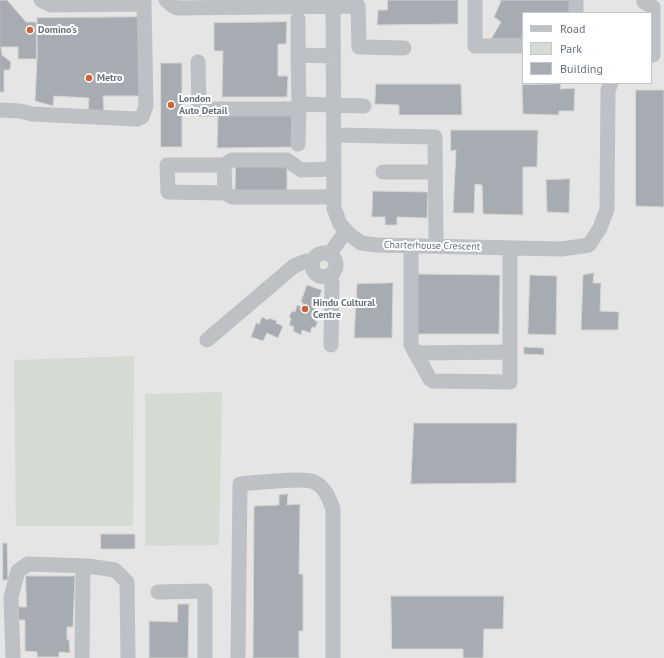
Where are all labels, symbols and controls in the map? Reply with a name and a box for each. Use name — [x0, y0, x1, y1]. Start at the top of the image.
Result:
legend — [522, 12, 652, 84]
text: Road — [560, 21, 585, 36]
place label: Domino's — [38, 24, 77, 36]
marker: Domino's — [25, 25, 35, 35]
text: Park — [560, 41, 582, 56]
text: Building — [560, 61, 603, 76]
place label: Metro — [97, 72, 122, 84]
marker: Metro — [84, 73, 94, 83]
place label: London Auto Detail — [179, 93, 227, 116]
marker: London Auto Detail — [166, 100, 176, 110]
street label: Charterhouse Crescent — [384, 239, 480, 253]
place label: Hindu Cultural Centre — [313, 297, 375, 320]
marker: Hindu Cultural Centre — [300, 304, 310, 314]

